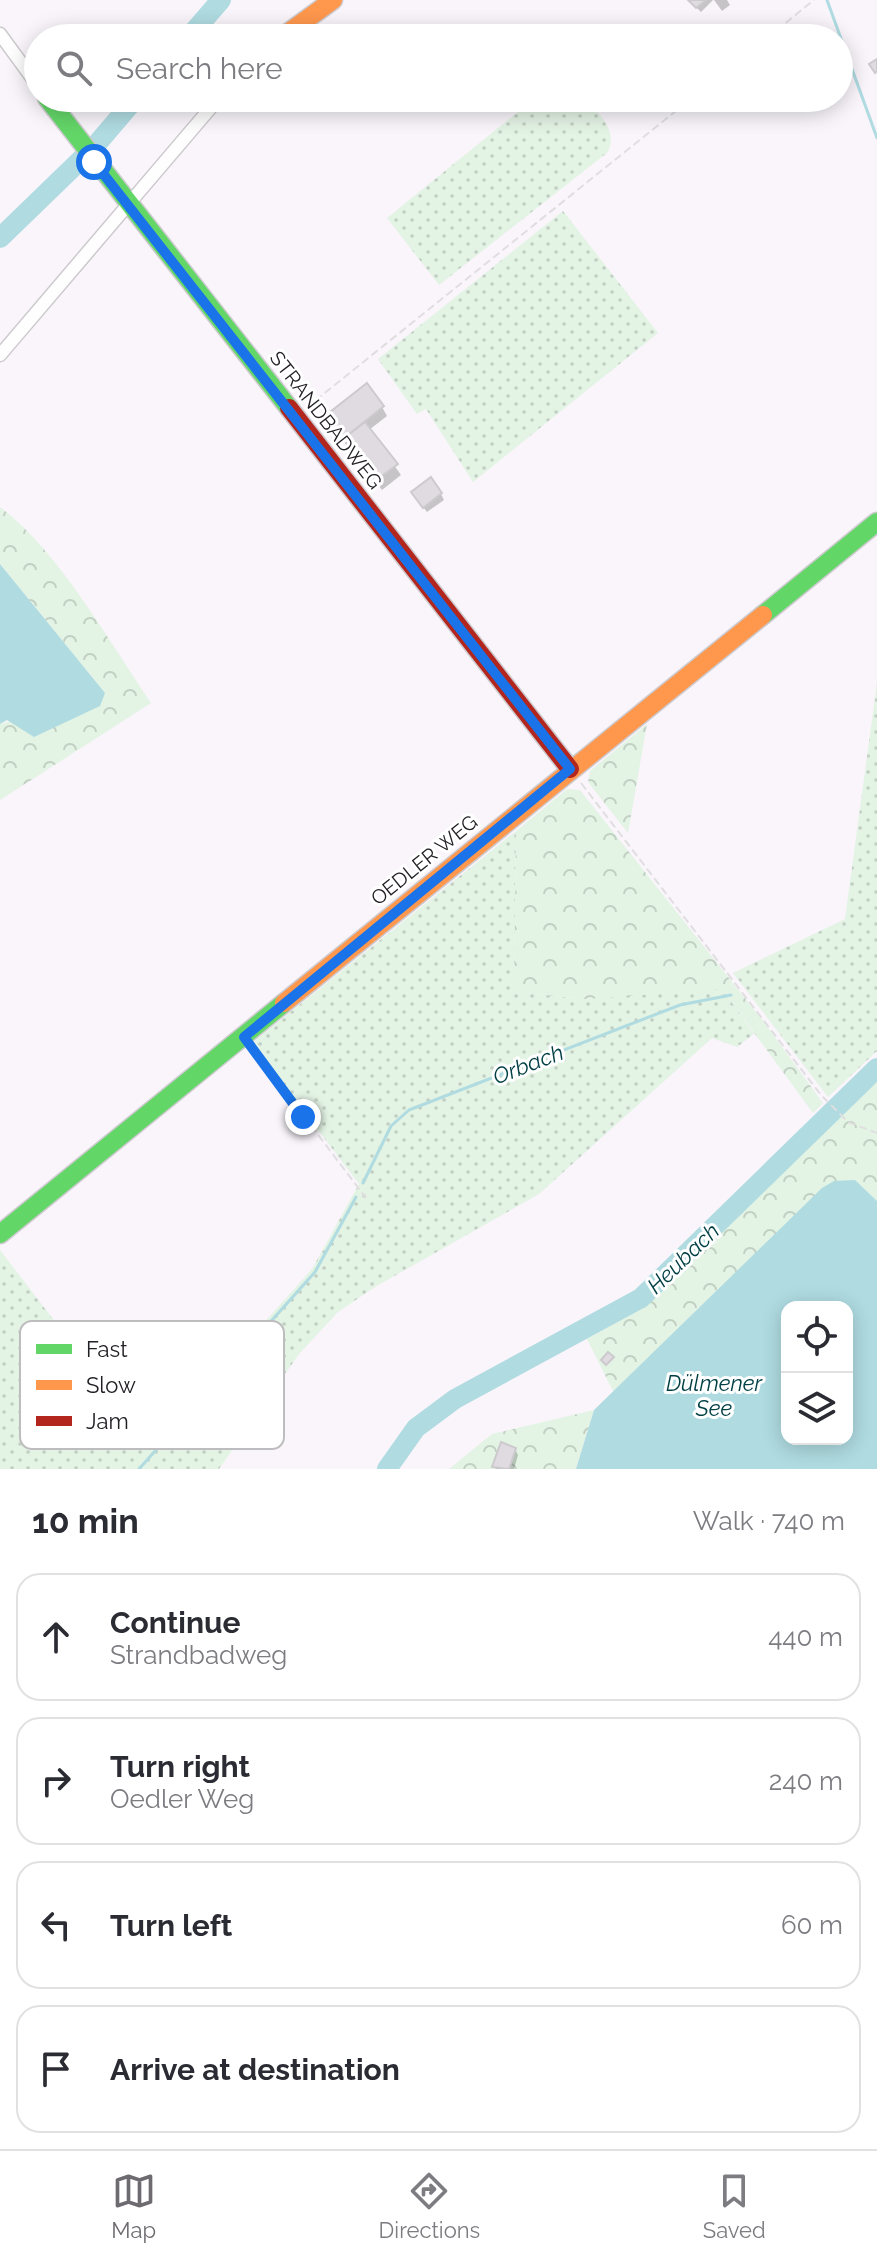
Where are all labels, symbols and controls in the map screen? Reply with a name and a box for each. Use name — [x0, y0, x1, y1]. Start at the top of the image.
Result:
search box — [24, 24, 853, 112]
icon: search — [52, 46, 96, 90]
text: Search here — [116, 51, 283, 86]
route start — [76, 144, 112, 180]
street label: STRANDBADWEG — [265, 346, 387, 494]
street label: OEDLER WEG — [366, 810, 482, 910]
water label: Orbach — [489, 1039, 567, 1089]
route end — [285, 1099, 321, 1135]
water label: Heubach — [642, 1217, 724, 1299]
map controls — [781, 1301, 853, 1445]
button: locate — [781, 1301, 853, 1373]
legend — [20, 1321, 284, 1449]
text: Fast — [86, 1336, 128, 1362]
water label: Dülmener See — [666, 1370, 764, 1421]
text: Slow — [86, 1372, 136, 1398]
button: layers — [781, 1373, 853, 1445]
text: Jam — [86, 1408, 129, 1434]
text: 10 min — [32, 1501, 139, 1541]
text: Walk · 740 m — [693, 1506, 845, 1536]
text: Continue — [110, 1605, 241, 1640]
icon: ahead — [34, 1615, 78, 1659]
text: 440 m — [768, 1622, 843, 1652]
text: Strandbadweg — [110, 1640, 287, 1670]
text: Turn right — [110, 1749, 250, 1784]
icon: right — [34, 1759, 78, 1803]
text: 240 m — [769, 1766, 843, 1796]
text: Oedler Weg — [110, 1784, 254, 1814]
icon: left — [34, 1903, 78, 1947]
text: Turn left — [110, 1908, 232, 1943]
text: 60 m — [781, 1910, 843, 1940]
icon: arrive — [34, 2047, 78, 2091]
text: Arrive at destination — [110, 2052, 400, 2087]
tab: Map — [111, 2169, 156, 2243]
tab: Directions — [379, 2169, 480, 2243]
tab: Saved — [703, 2169, 766, 2243]

